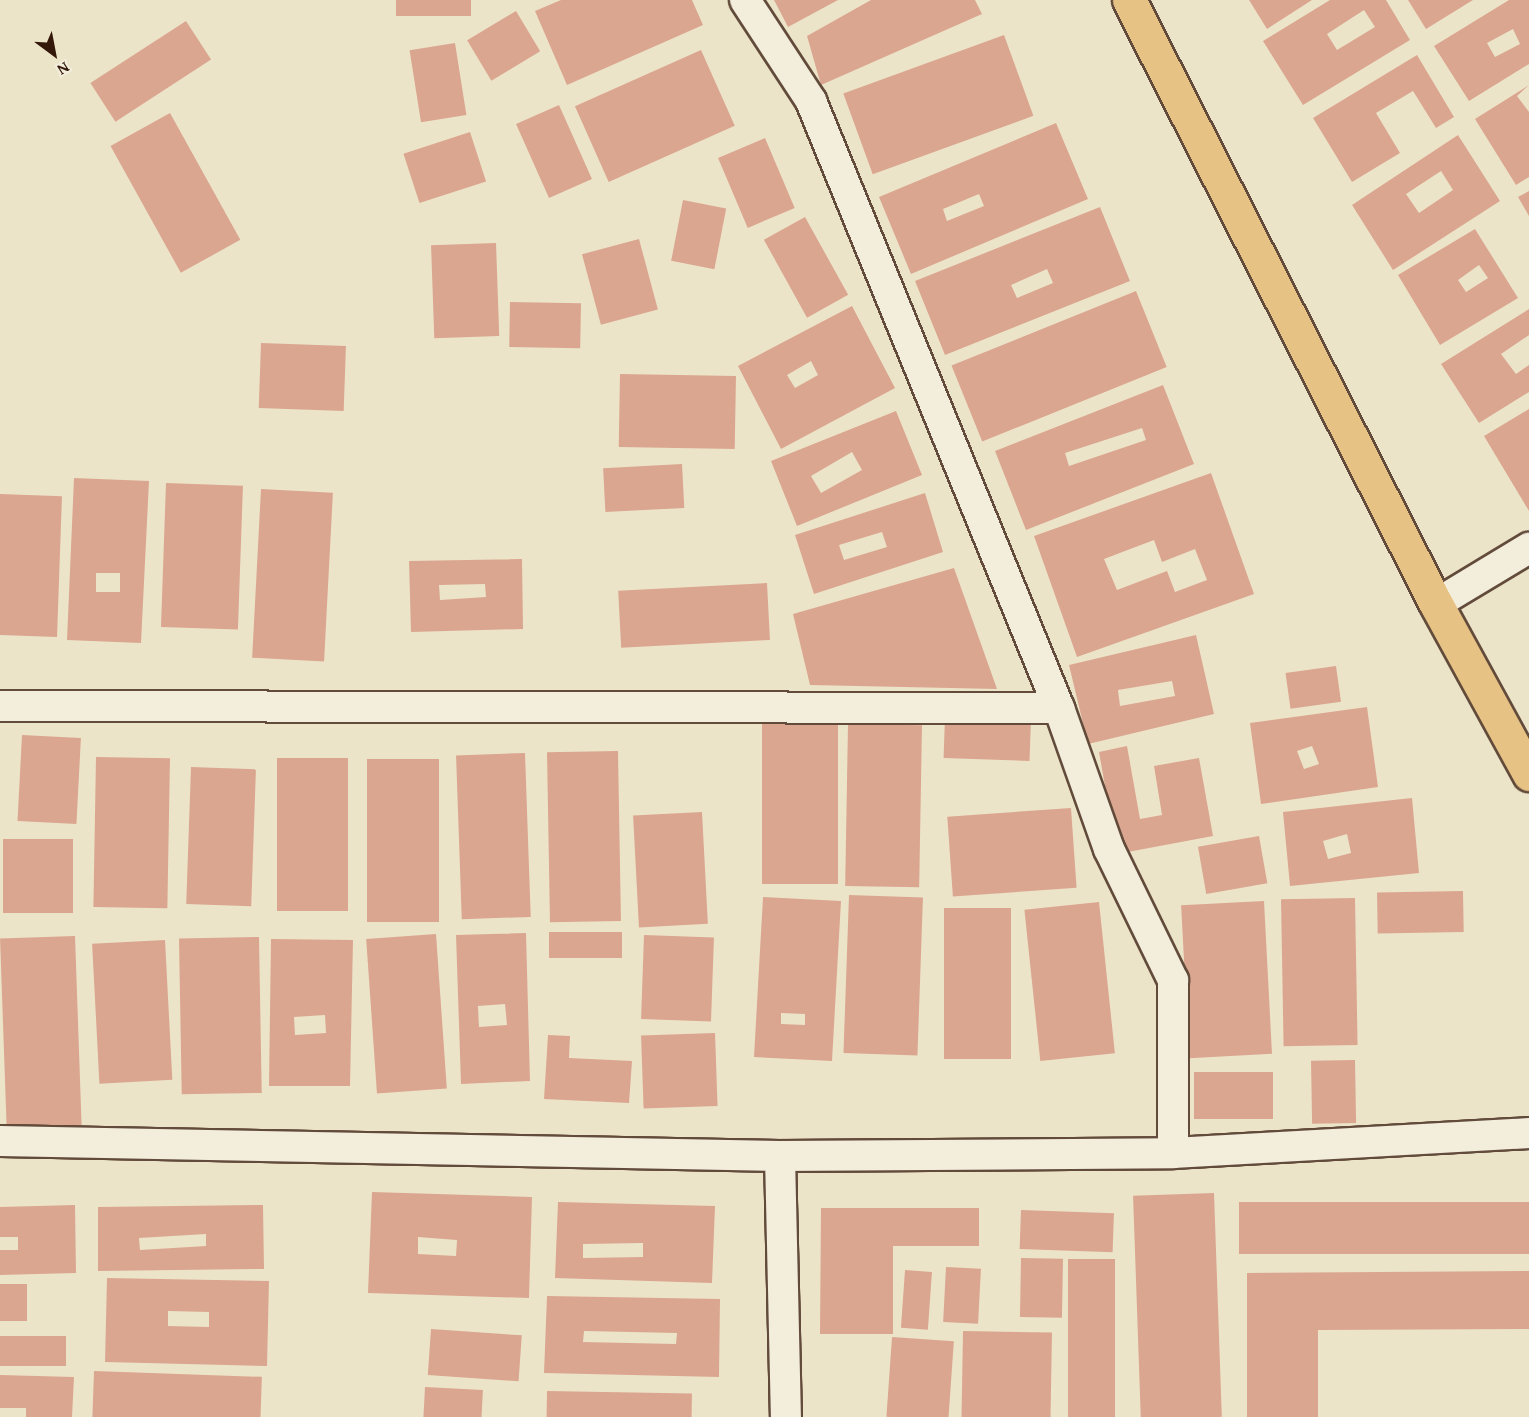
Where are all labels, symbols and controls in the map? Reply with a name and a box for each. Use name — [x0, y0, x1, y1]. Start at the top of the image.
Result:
north arrow — [24, 24, 84, 84]
text: N — [53, 56, 74, 82]

